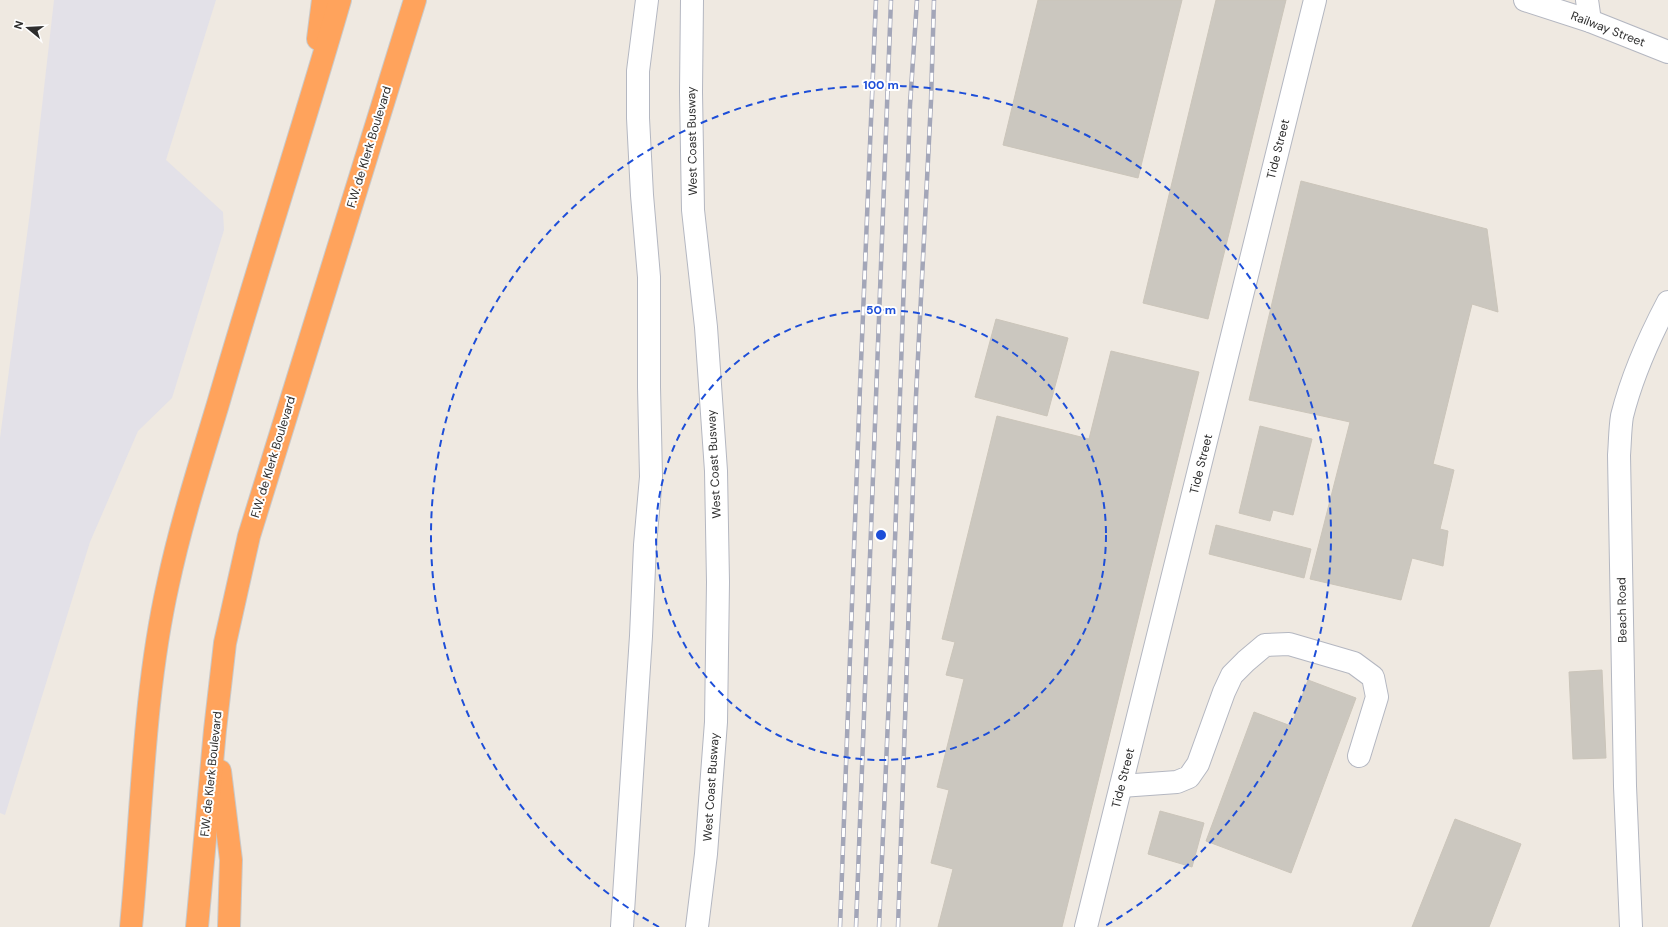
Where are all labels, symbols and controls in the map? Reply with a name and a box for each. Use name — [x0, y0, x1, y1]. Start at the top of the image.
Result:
north arrow — [8, 8, 48, 48]
street label: Railway Street — [1569, 8, 1648, 51]
text: N — [11, 19, 26, 31]
text: 100 m — [863, 77, 899, 93]
street label: F.W. de Klerk Boulevard — [343, 84, 395, 210]
street label: West Coast Busway — [683, 86, 701, 196]
street label: Tide Street — [1263, 117, 1293, 181]
text: 50 m — [866, 302, 896, 318]
street label: F.W. de Klerk Boulevard — [247, 394, 299, 520]
street label: West Coast Busway — [703, 409, 725, 519]
street label: Tide Street — [1186, 432, 1216, 496]
centre of rings — [874, 528, 888, 542]
street label: Beach Road — [1613, 577, 1631, 643]
street label: F.W. de Klerk Boulevard — [196, 710, 226, 838]
street label: West Coast Busway — [699, 732, 723, 842]
street label: Tide Street — [1108, 746, 1138, 810]

